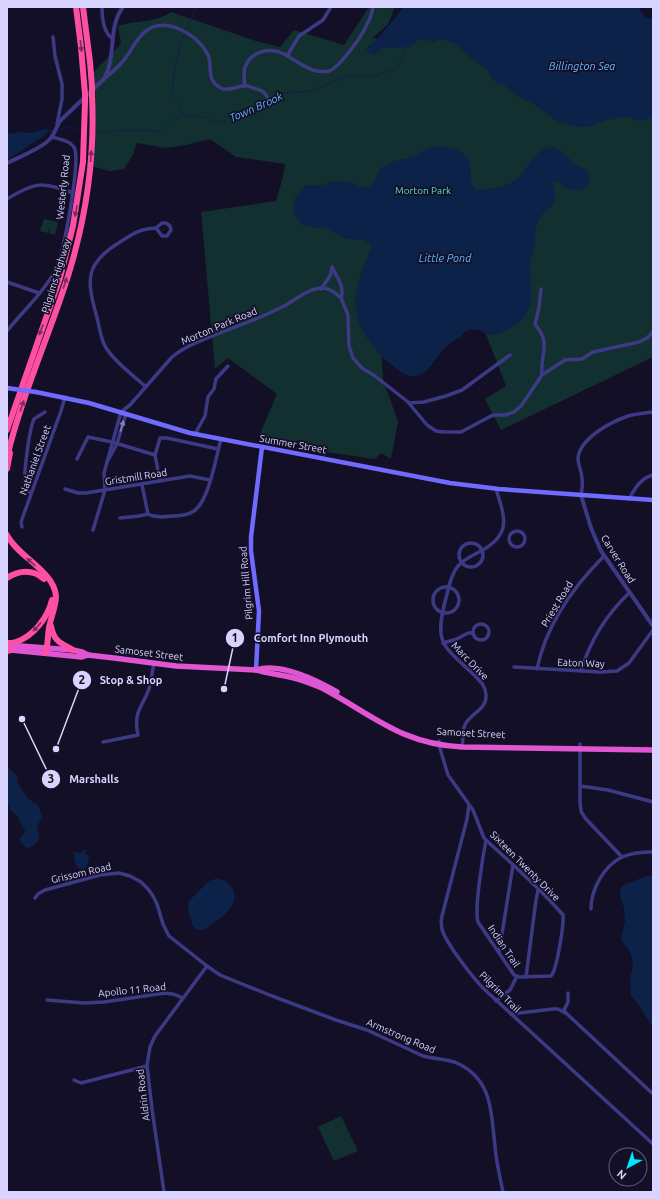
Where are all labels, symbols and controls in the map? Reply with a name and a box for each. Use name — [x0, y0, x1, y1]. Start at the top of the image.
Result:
one-way arrow — [78, 40, 84, 52]
water label: Billington Sea — [549, 60, 615, 72]
water label: Town Brook — [228, 90, 285, 124]
one-way arrow — [87, 150, 94, 162]
street label: Westerly Road — [54, 154, 72, 220]
park label: Morton Park — [395, 185, 451, 196]
one-way arrow — [73, 205, 79, 217]
street label: Pilgrims Highway — [40, 237, 73, 314]
water label: Little Pond — [419, 252, 472, 264]
one-way arrow — [63, 277, 69, 289]
street label: Morton Park Road — [179, 305, 259, 347]
one-way arrow — [38, 324, 44, 336]
one-way arrow — [19, 400, 25, 412]
one-way arrow — [119, 419, 125, 431]
street label: Nathaniel Street — [17, 424, 53, 496]
street label: Summer Street — [259, 433, 327, 455]
street label: Gristmill Road — [104, 467, 168, 487]
street label: Carver Road — [599, 533, 637, 585]
street label: Pilgrim Hill Road — [237, 546, 255, 620]
one-way arrow — [26, 558, 36, 567]
street label: Priest Road — [539, 579, 575, 629]
one-way arrow — [32, 622, 42, 632]
callout: Comfort Inn Plymouth — [225, 627, 376, 650]
text: 1 — [232, 631, 238, 644]
text: Comfort Inn Plymouth — [254, 632, 368, 644]
street label: Marc Drive — [449, 640, 491, 682]
street label: Samoset Street — [114, 643, 184, 663]
street label: Eaton Way — [557, 657, 605, 669]
callout: Stop & Shop — [72, 669, 171, 692]
text: 2 — [79, 673, 86, 686]
text: Stop & Shop — [100, 674, 163, 686]
street label: Samoset Street — [436, 726, 506, 740]
callout: Marshalls — [41, 768, 126, 791]
text: 3 — [48, 772, 54, 785]
text: Marshalls — [69, 773, 119, 785]
street label: Sixteen Twenty Drive — [488, 829, 562, 903]
street label: Grissom Road — [50, 861, 112, 885]
street label: Indian Trail — [486, 923, 522, 970]
street label: Pilgrim Trail — [477, 969, 523, 1015]
street label: Apollo 11 Road — [98, 981, 167, 999]
street label: Armstrong Road — [365, 1017, 437, 1056]
street label: Aldrin Road — [134, 1068, 152, 1122]
north arrow — [608, 1147, 648, 1187]
text: N — [615, 1167, 629, 1182]

